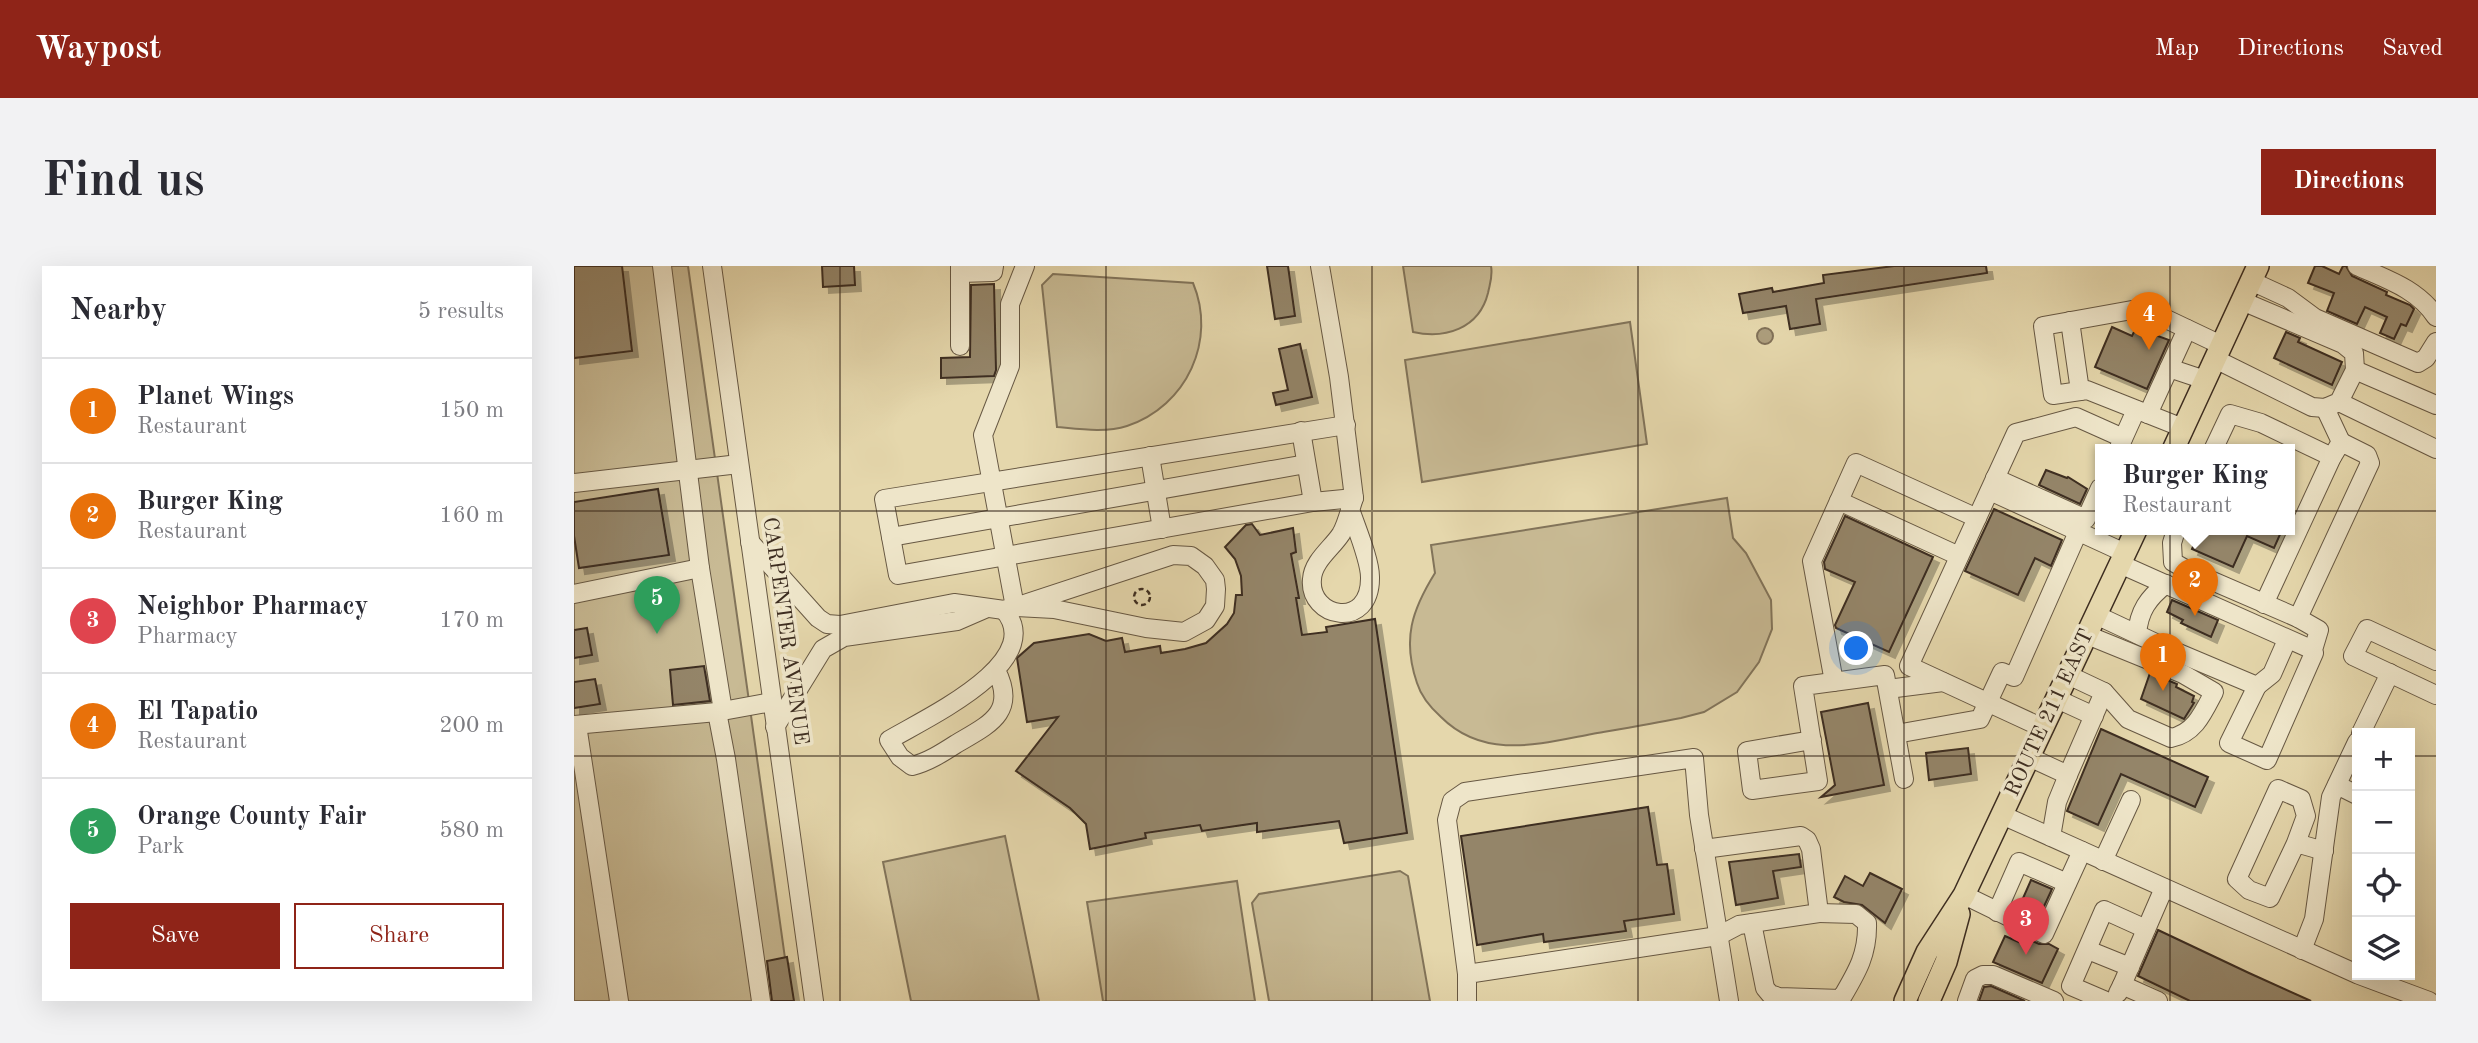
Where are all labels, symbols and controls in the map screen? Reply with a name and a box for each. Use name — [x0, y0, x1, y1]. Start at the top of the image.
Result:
text: Waypost — [35, 33, 161, 66]
text: Map — [2155, 37, 2199, 61]
text: Directions — [2237, 37, 2344, 61]
text: Saved — [2382, 37, 2443, 61]
button: Directions — [2261, 149, 2436, 215]
text: Find us — [42, 158, 205, 207]
pin: 4 — [2126, 292, 2172, 350]
text: Nearby — [70, 296, 167, 326]
text: 5 results — [418, 300, 504, 323]
text: Planet Wings — [137, 384, 294, 410]
text: 1 — [86, 399, 100, 422]
text: 150 m — [439, 399, 504, 422]
text: Restaurant — [137, 415, 247, 438]
popup — [2095, 444, 2295, 535]
text: Burger King — [2122, 463, 2268, 489]
text: Burger King — [137, 489, 283, 515]
text: Restaurant — [2122, 494, 2232, 517]
text: 2 — [86, 504, 100, 527]
text: 160 m — [439, 504, 504, 527]
street label: CARPENTER AVENUE — [759, 516, 811, 746]
text: Restaurant — [137, 520, 247, 543]
pin: 2 — [2172, 558, 2218, 616]
pin: 5 — [634, 576, 680, 634]
text: Neighbor Pharmacy — [137, 594, 368, 620]
text: 3 — [86, 609, 100, 632]
text: 170 m — [439, 609, 504, 632]
text: Pharmacy — [137, 625, 238, 648]
street label: ROUTE 211 EAST — [2002, 626, 2098, 800]
your location — [1839, 631, 1873, 665]
pin: 1 — [2140, 633, 2186, 691]
text: El Tapatio — [137, 699, 258, 725]
text: 4 — [86, 714, 100, 737]
text: 200 m — [439, 714, 504, 737]
map controls — [2352, 728, 2415, 980]
button: + — [2352, 728, 2415, 791]
text: Restaurant — [137, 730, 247, 753]
button: − — [2352, 791, 2415, 854]
text: Orange County Fair — [137, 804, 367, 830]
text: 5 — [86, 819, 100, 842]
text: 580 m — [439, 819, 504, 842]
text: Park — [137, 835, 184, 858]
button: locate — [2352, 854, 2415, 917]
pin: 3 — [2003, 897, 2049, 955]
button: Save — [70, 903, 280, 969]
button: Share — [294, 903, 504, 969]
button: layers — [2352, 917, 2415, 980]

